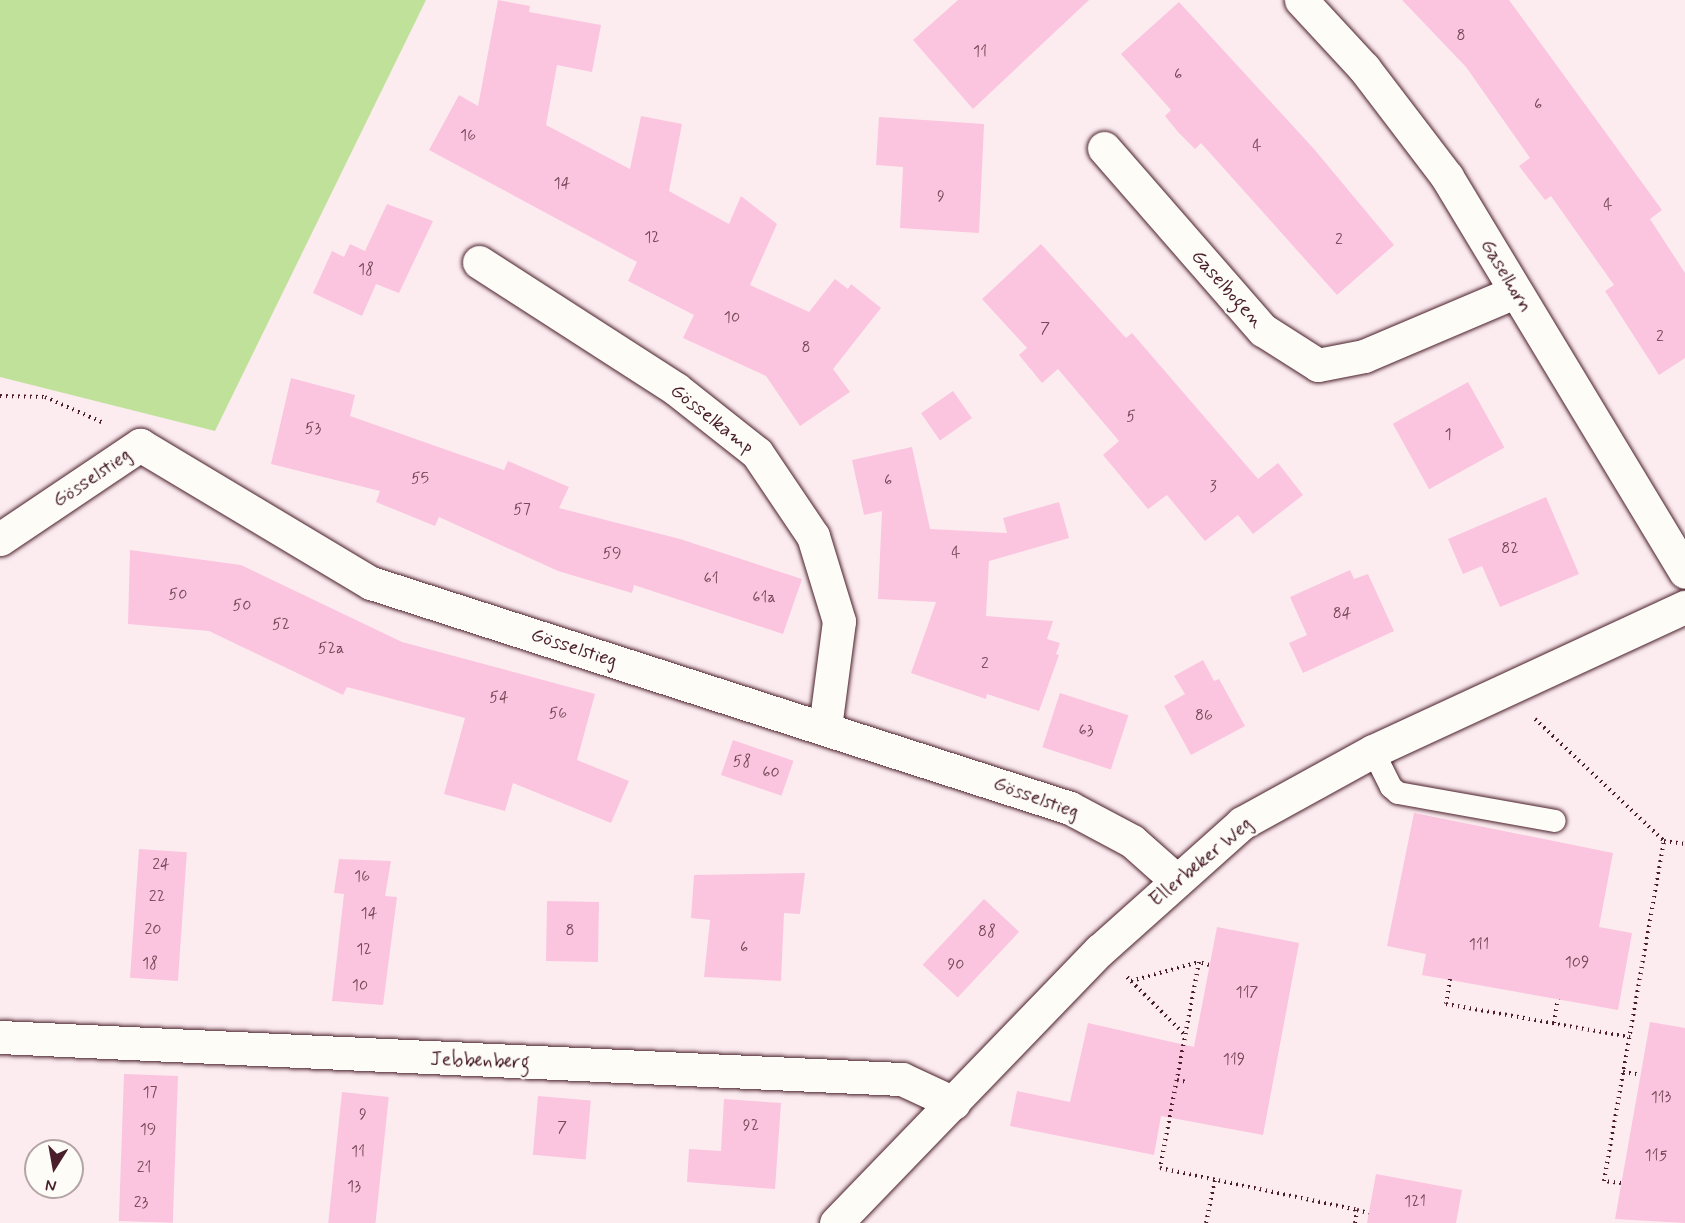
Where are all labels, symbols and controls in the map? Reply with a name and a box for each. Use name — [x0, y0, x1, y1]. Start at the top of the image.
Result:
house number: 8 — [1456, 26, 1466, 46]
house number: 11 — [973, 42, 987, 62]
house number: 6 — [1174, 65, 1182, 85]
house number: 6 — [1534, 95, 1542, 115]
house number: 16 — [460, 126, 476, 146]
house number: 4 — [1252, 136, 1262, 156]
house number: 14 — [554, 174, 570, 194]
house number: 9 — [937, 187, 945, 207]
house number: 4 — [1603, 195, 1613, 215]
house number: 12 — [644, 228, 660, 248]
house number: 2 — [1335, 230, 1343, 250]
street label: Gaselhorn — [1475, 235, 1537, 317]
street label: Gaselbogen — [1186, 245, 1268, 333]
house number: 18 — [358, 260, 374, 280]
house number: 10 — [724, 308, 740, 328]
house number: 7 — [1040, 319, 1050, 339]
house number: 2 — [1656, 327, 1664, 347]
house number: 8 — [801, 338, 811, 358]
street label: Gösselkamp — [665, 379, 759, 459]
house number: 5 — [1126, 407, 1136, 427]
house number: 53 — [305, 419, 321, 439]
house number: 1 — [1444, 425, 1452, 445]
street label: Gösselstieg — [48, 443, 136, 513]
house number: 55 — [411, 469, 429, 489]
house number: 6 — [884, 471, 892, 491]
house number: 3 — [1209, 477, 1217, 497]
house number: 57 — [513, 500, 531, 520]
house number: 82 — [1501, 539, 1519, 559]
house number: 4 — [951, 543, 961, 563]
house number: 59 — [602, 544, 622, 564]
house number: 61 — [703, 569, 719, 589]
house number: 50 — [169, 585, 187, 605]
house number: 61a — [752, 588, 776, 608]
house number: 50 — [233, 596, 251, 616]
house number: 84 — [1333, 604, 1351, 624]
house number: 52 — [272, 615, 290, 635]
street label: Gösselstieg — [528, 623, 620, 673]
house number: 52a — [318, 639, 344, 659]
house number: 2 — [981, 654, 989, 674]
house number: 54 — [489, 688, 509, 708]
house number: 56 — [549, 704, 567, 724]
house number: 86 — [1195, 706, 1213, 726]
house number: 63 — [1079, 721, 1093, 741]
house number: 58 — [733, 752, 751, 772]
house number: 60 — [762, 763, 780, 783]
street label: Gösselstieg — [990, 771, 1082, 825]
street label: Ellerbeker Weg — [1144, 811, 1258, 913]
house number: 24 — [152, 855, 170, 875]
house number: 16 — [354, 867, 370, 887]
house number: 22 — [149, 887, 165, 907]
house number: 14 — [361, 904, 377, 924]
house number: 20 — [145, 920, 161, 940]
house number: 8 — [565, 921, 575, 941]
house number: 88 — [978, 922, 996, 942]
house number: 111 — [1469, 935, 1489, 955]
house number: 6 — [740, 938, 748, 958]
house number: 12 — [356, 940, 372, 960]
house number: 109 — [1565, 953, 1589, 973]
house number: 18 — [142, 954, 158, 974]
house number: 90 — [947, 955, 965, 975]
house number: 10 — [352, 976, 368, 996]
house number: 117 — [1236, 983, 1258, 1003]
street label: Jebbenberg — [430, 1047, 530, 1075]
house number: 119 — [1223, 1050, 1245, 1070]
house number: 17 — [142, 1083, 158, 1103]
house number: 113 — [1651, 1088, 1671, 1108]
house number: 9 — [359, 1105, 367, 1125]
house number: 92 — [743, 1116, 759, 1136]
house number: 7 — [557, 1118, 567, 1138]
house number: 19 — [140, 1120, 156, 1140]
north arrow — [24, 1139, 84, 1199]
house number: 11 — [351, 1142, 365, 1162]
house number: 115 — [1645, 1146, 1667, 1166]
house number: 21 — [137, 1158, 151, 1178]
text: N — [44, 1174, 58, 1197]
house number: 13 — [347, 1177, 361, 1197]
house number: 121 — [1404, 1192, 1426, 1212]
house number: 23 — [134, 1193, 148, 1213]

